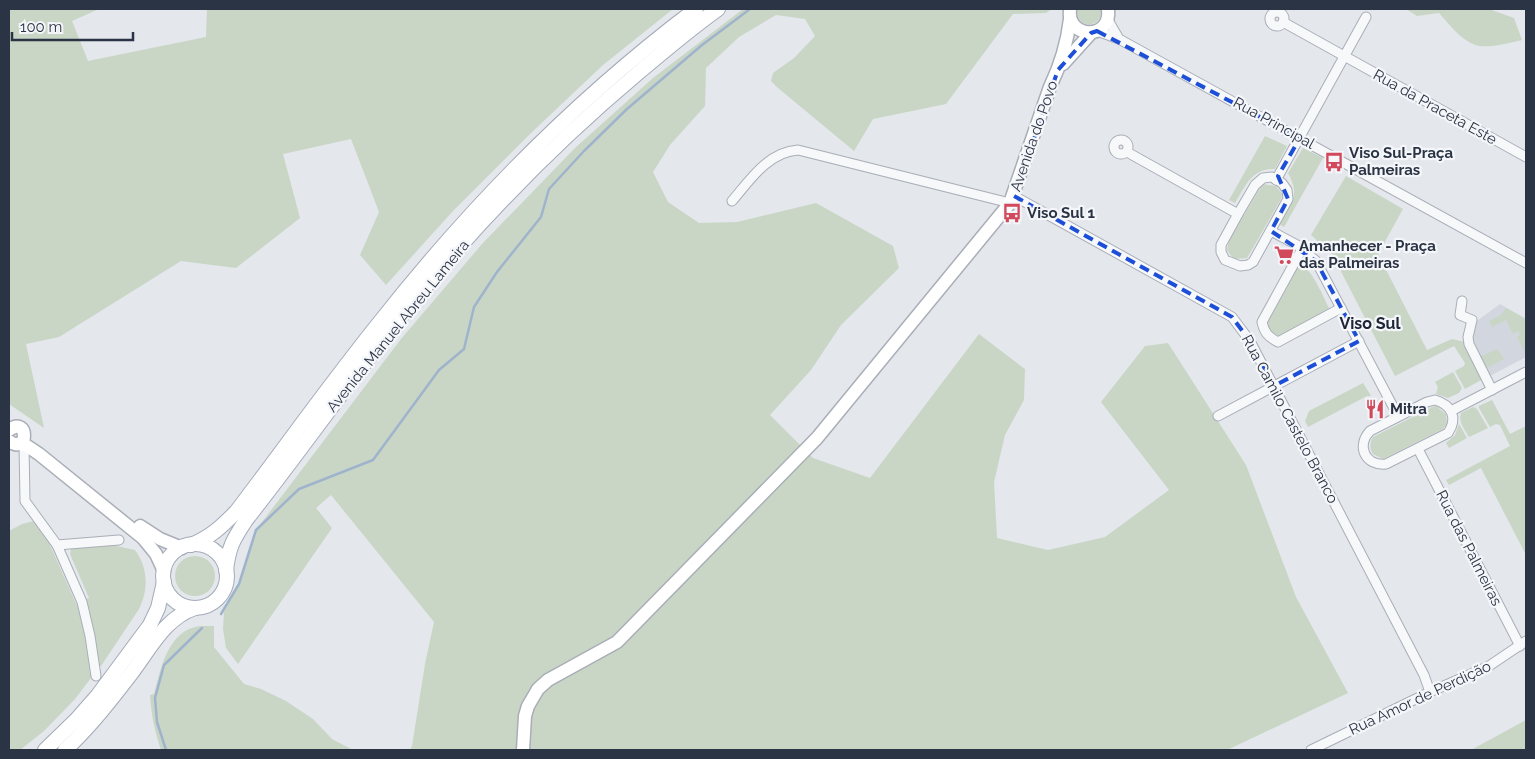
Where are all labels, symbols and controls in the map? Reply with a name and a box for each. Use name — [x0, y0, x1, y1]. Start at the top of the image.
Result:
scale bar — [12, 10, 134, 42]
text: 100 m — [20, 18, 62, 36]
street label: Rua da Praceta Este — [1370, 66, 1500, 149]
street label: Avenida do Povo — [1007, 78, 1061, 194]
street label: Rua Principal — [1230, 93, 1319, 153]
place label: Viso Sul-Praça Palmeiras — [1349, 144, 1454, 179]
bus stop icon: Viso Sul-Praça Palmeiras — [1323, 151, 1345, 173]
bus stop icon: Viso Sul 1 — [1001, 202, 1023, 224]
place label: Viso Sul 1 — [1027, 204, 1095, 222]
street label: Avenida Manuel Abreu Lameira — [323, 236, 473, 416]
place label: Amanhecer - Praça das Palmeiras — [1299, 237, 1436, 272]
supermarket icon: Amanhecer - Praça das Palmeiras — [1273, 244, 1295, 266]
district label: Viso Sul — [1339, 314, 1401, 333]
street label: Rua Camilo Castelo Branco — [1238, 332, 1342, 506]
restaurant icon: Mitra — [1364, 398, 1386, 420]
place label: Mitra — [1390, 400, 1427, 418]
street label: Rua das Palmeiras — [1432, 487, 1506, 609]
street label: Rua Amor de Perdição — [1346, 657, 1494, 739]

